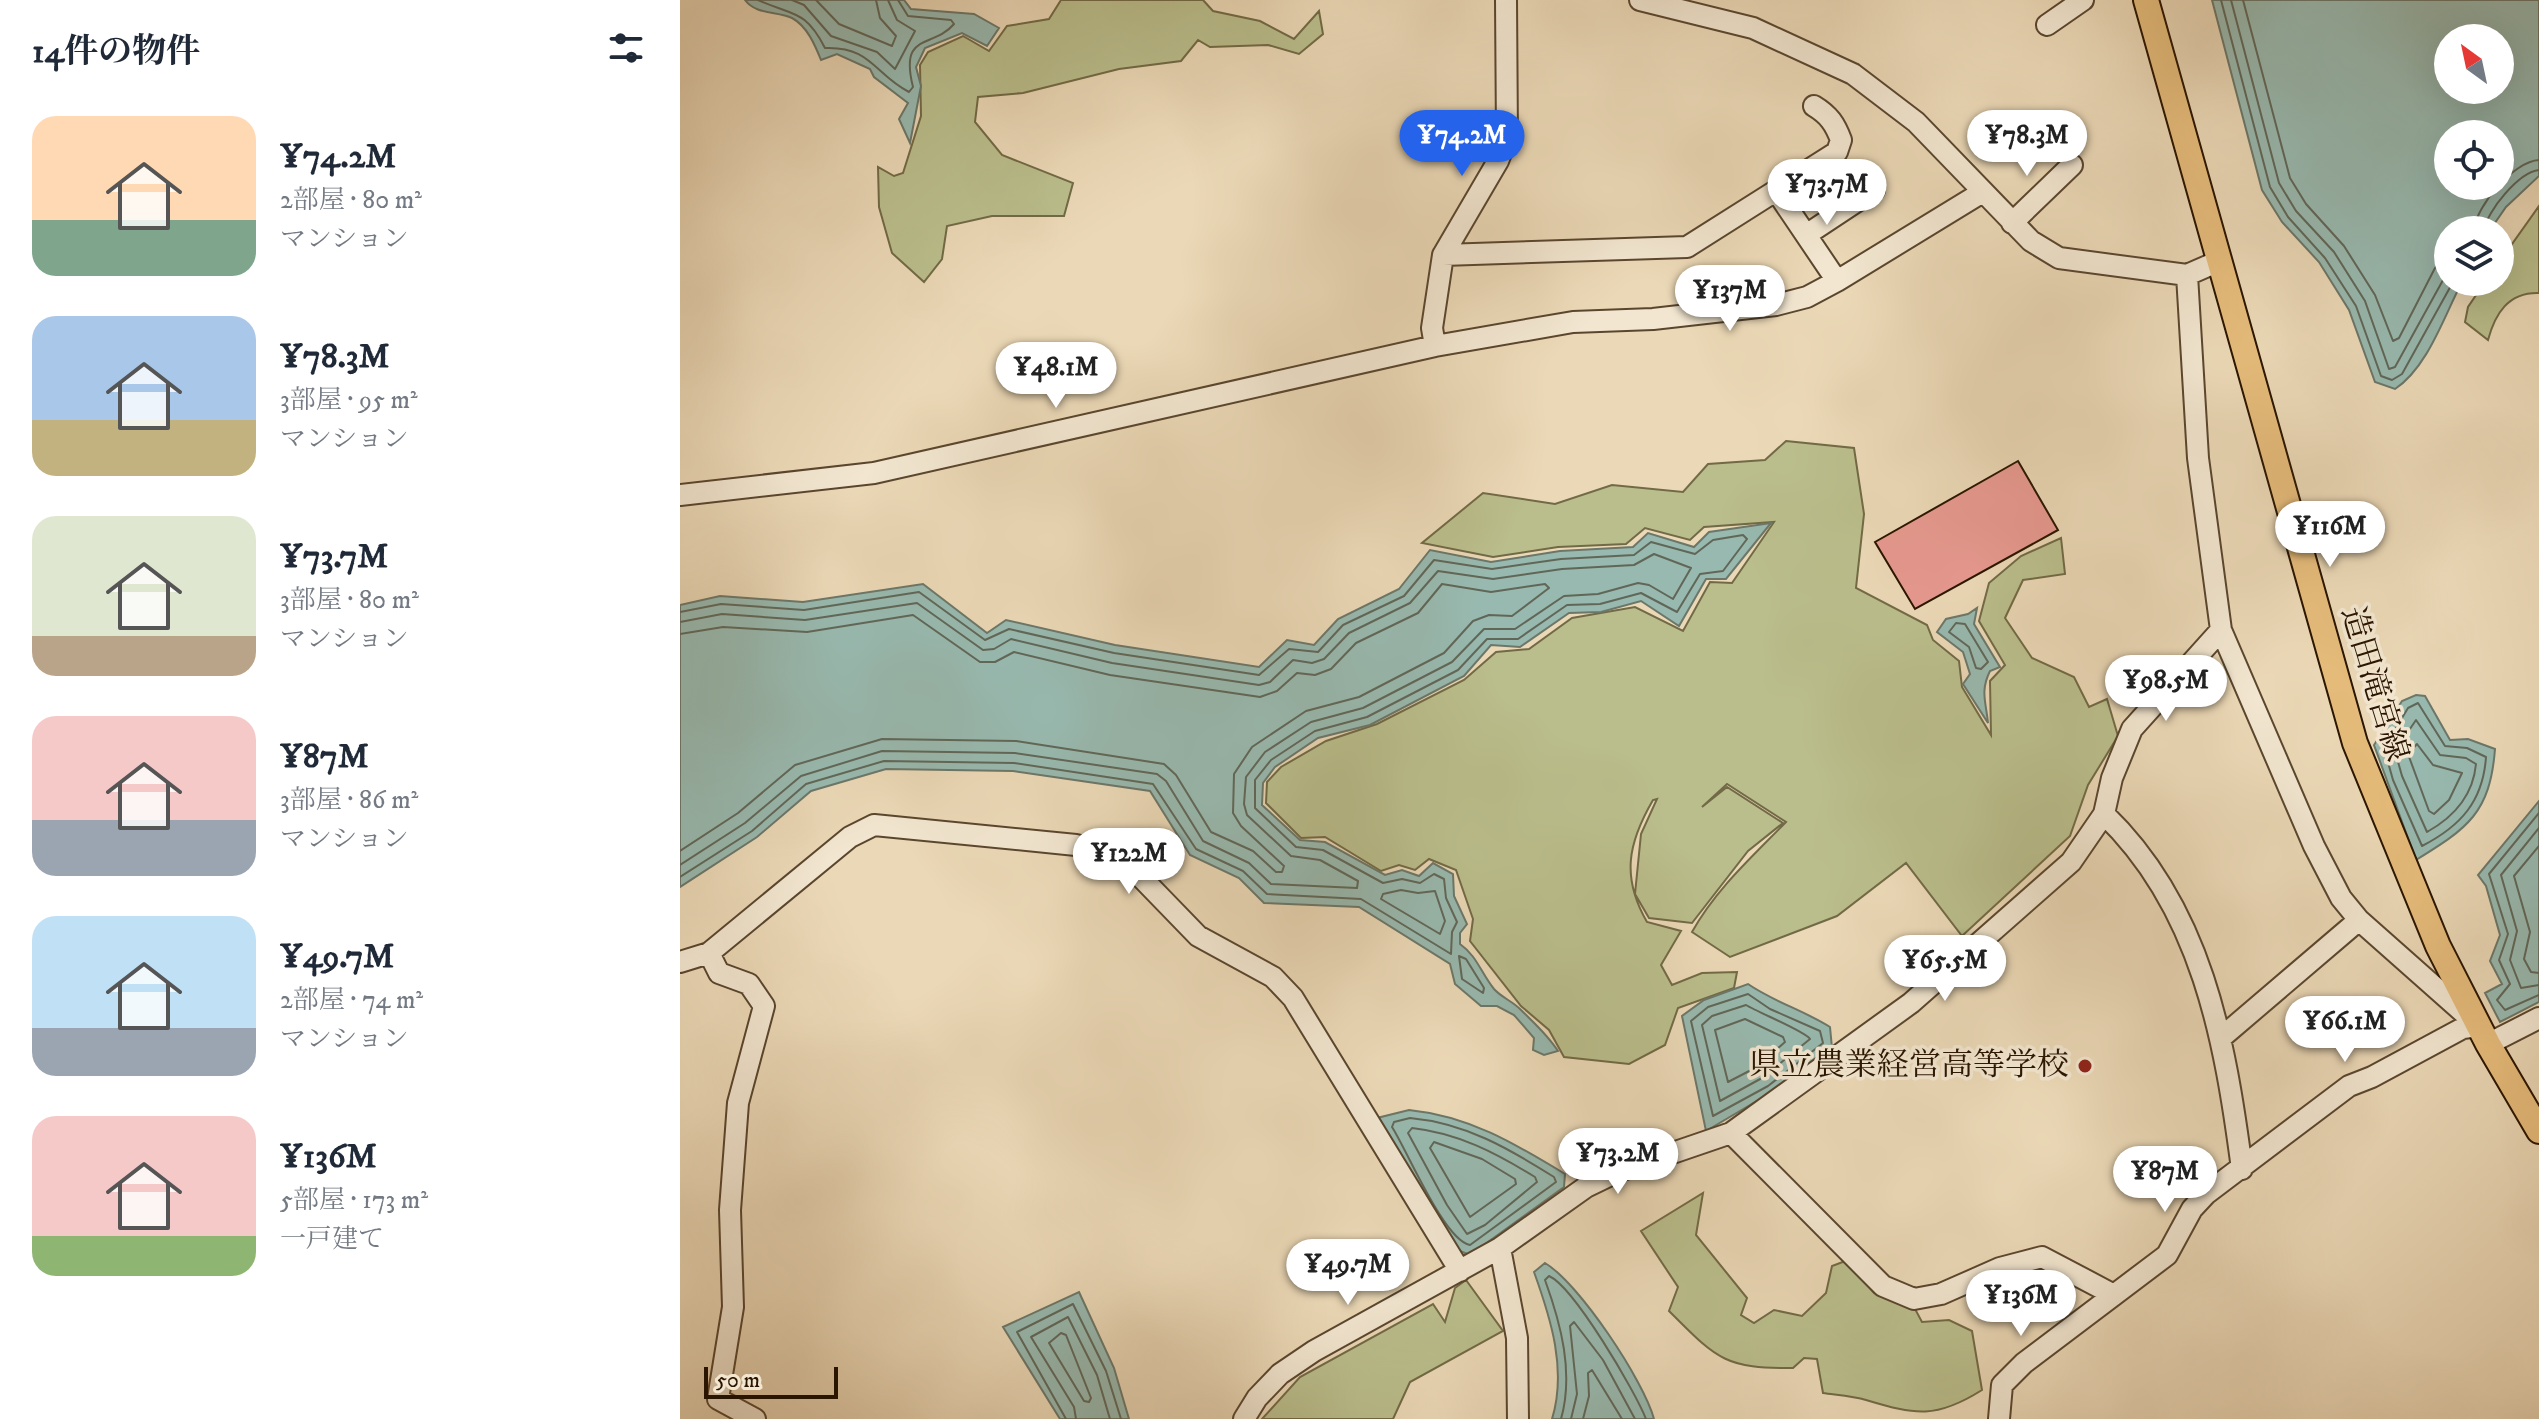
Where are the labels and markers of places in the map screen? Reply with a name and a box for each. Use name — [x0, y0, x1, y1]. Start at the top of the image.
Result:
pin: ¥74.2M — [1397, 110, 1527, 178]
pin: ¥78.3M — [1962, 110, 2092, 178]
pin: ¥73.7M — [1762, 159, 1892, 227]
pin: ¥137M — [1674, 265, 1786, 333]
pin: ¥48.1M — [991, 342, 1121, 410]
pin: ¥116M — [2274, 501, 2386, 569]
pin: ¥98.5M — [2101, 655, 2231, 723]
pin: ¥122M — [1073, 828, 1185, 896]
pin: ¥65.5M — [1880, 935, 2010, 1003]
pin: ¥66.1M — [2280, 996, 2410, 1064]
place label: 県立農業経営高等学校 — [1749, 1046, 2069, 1086]
marker: 県立農業経営高等学校 — [2076, 1057, 2094, 1075]
pin: ¥73.2M — [1553, 1128, 1683, 1196]
pin: ¥87M — [2118, 1146, 2212, 1214]
pin: ¥49.7M — [1283, 1239, 1413, 1307]
pin: ¥136M — [1965, 1270, 2077, 1338]

